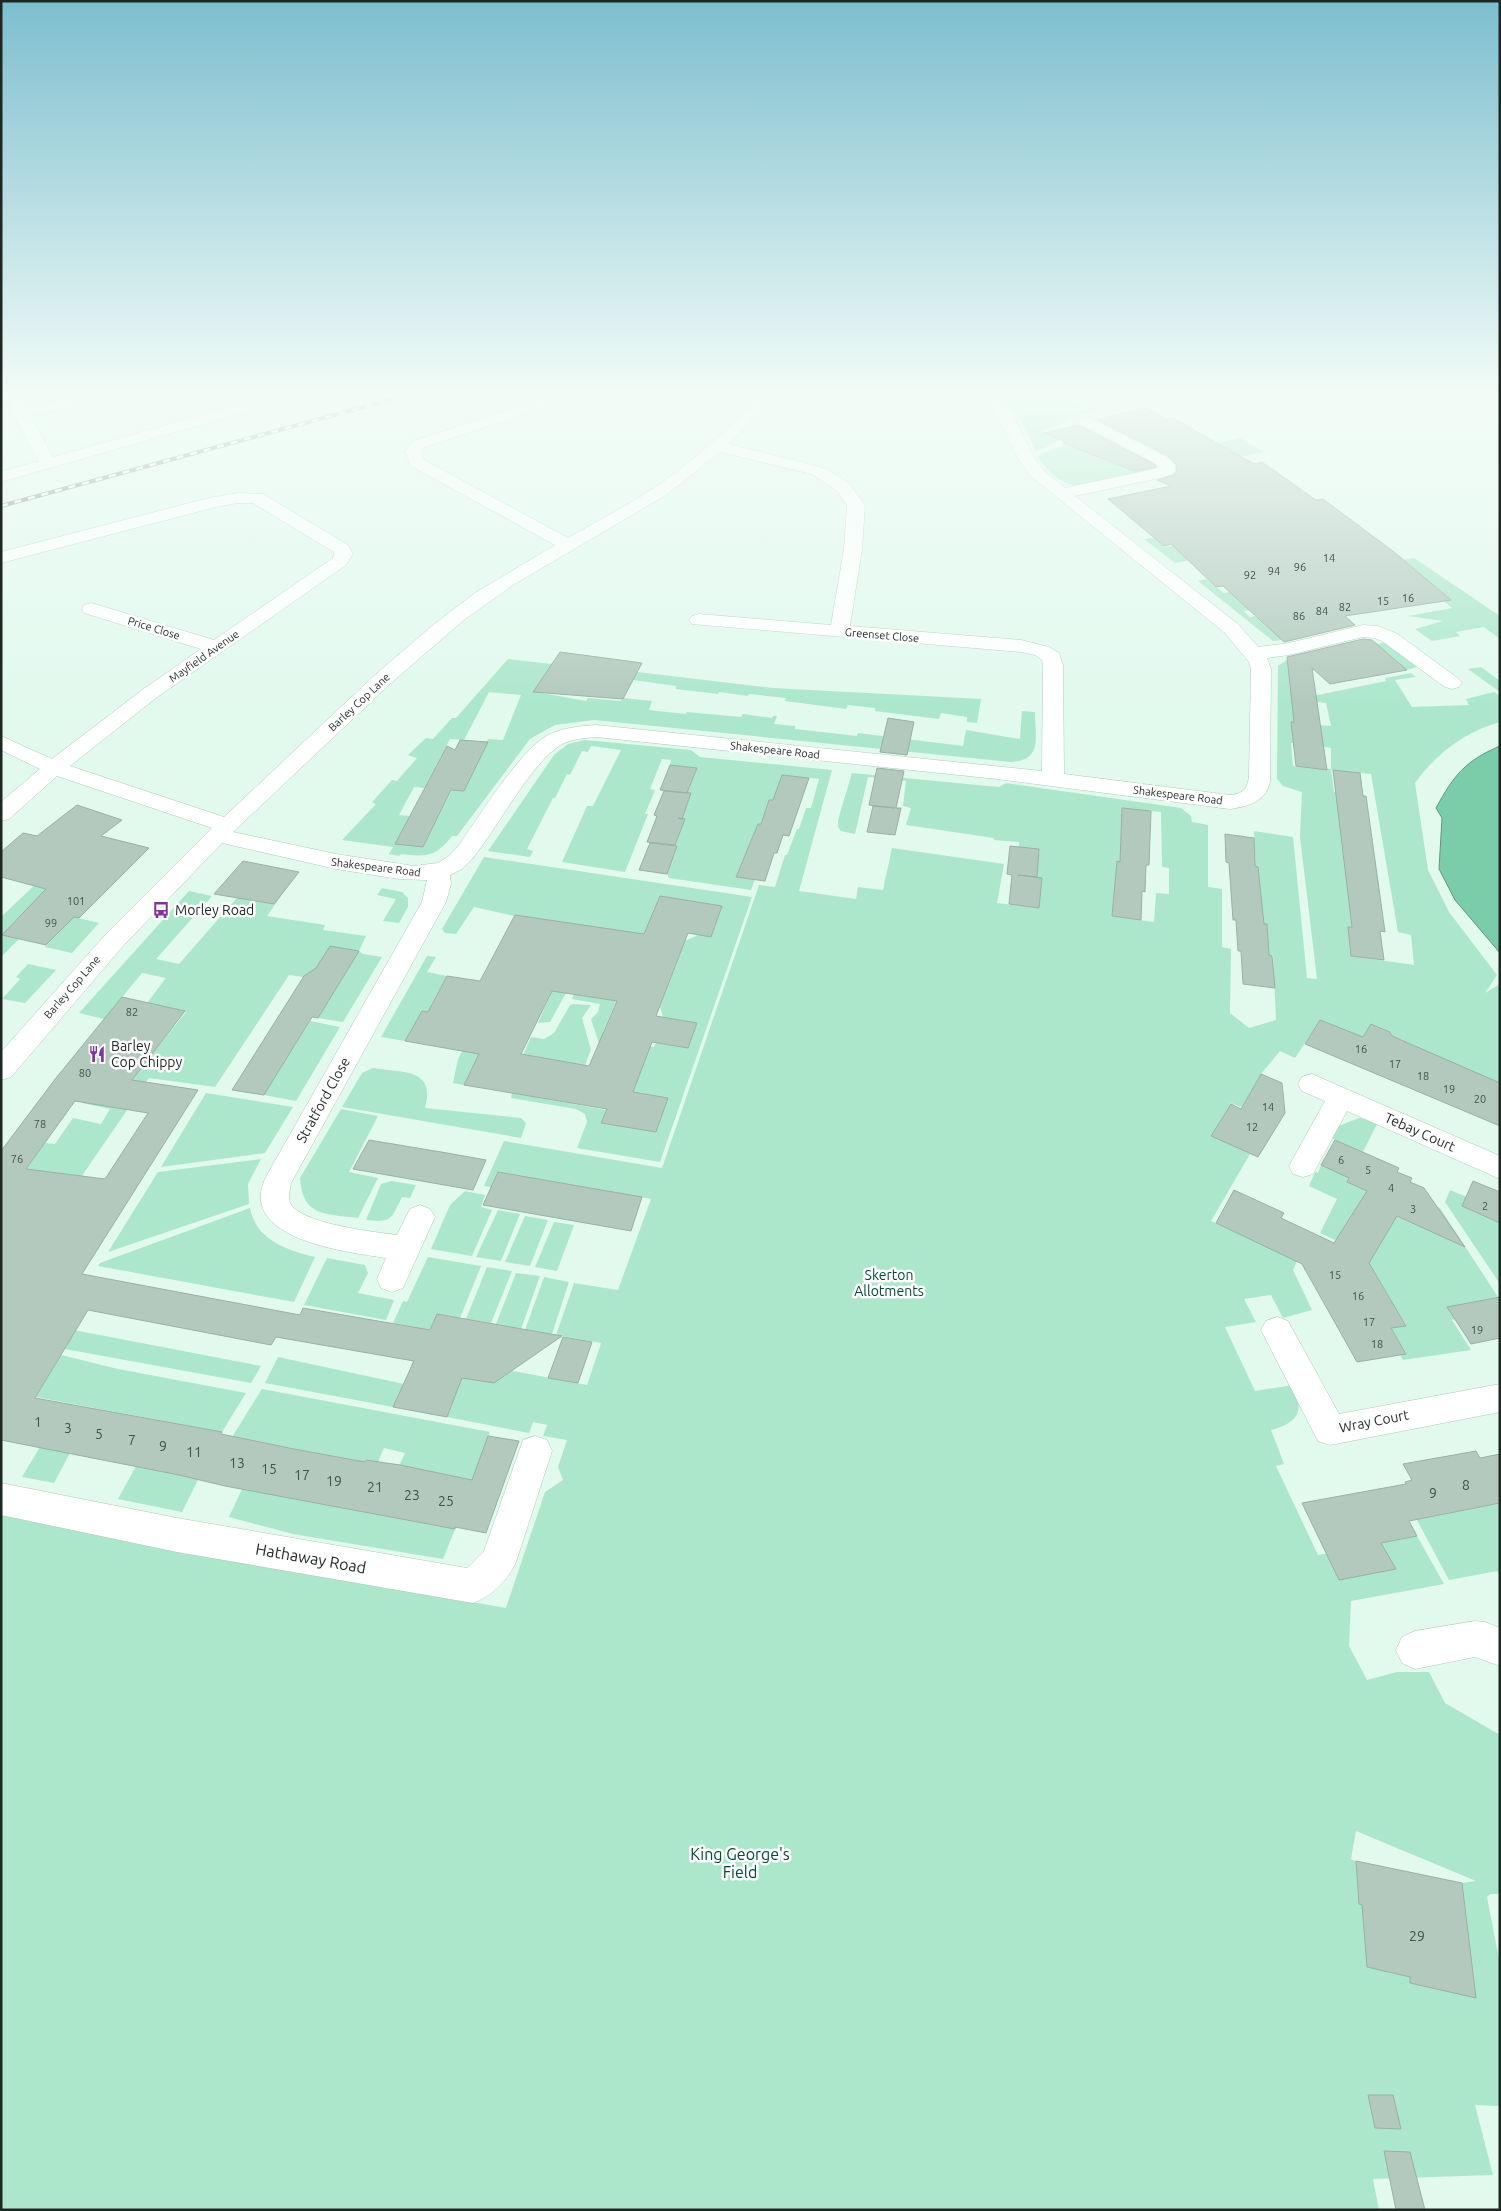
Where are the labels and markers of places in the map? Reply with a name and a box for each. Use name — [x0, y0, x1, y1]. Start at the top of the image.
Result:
bus stop icon: Morley Road — [151, 900, 171, 920]
place label: Morley Road — [175, 902, 254, 918]
place label: Barley Cop Chippy — [111, 1038, 182, 1070]
restaurant icon: Barley Cop Chippy — [87, 1044, 107, 1064]

